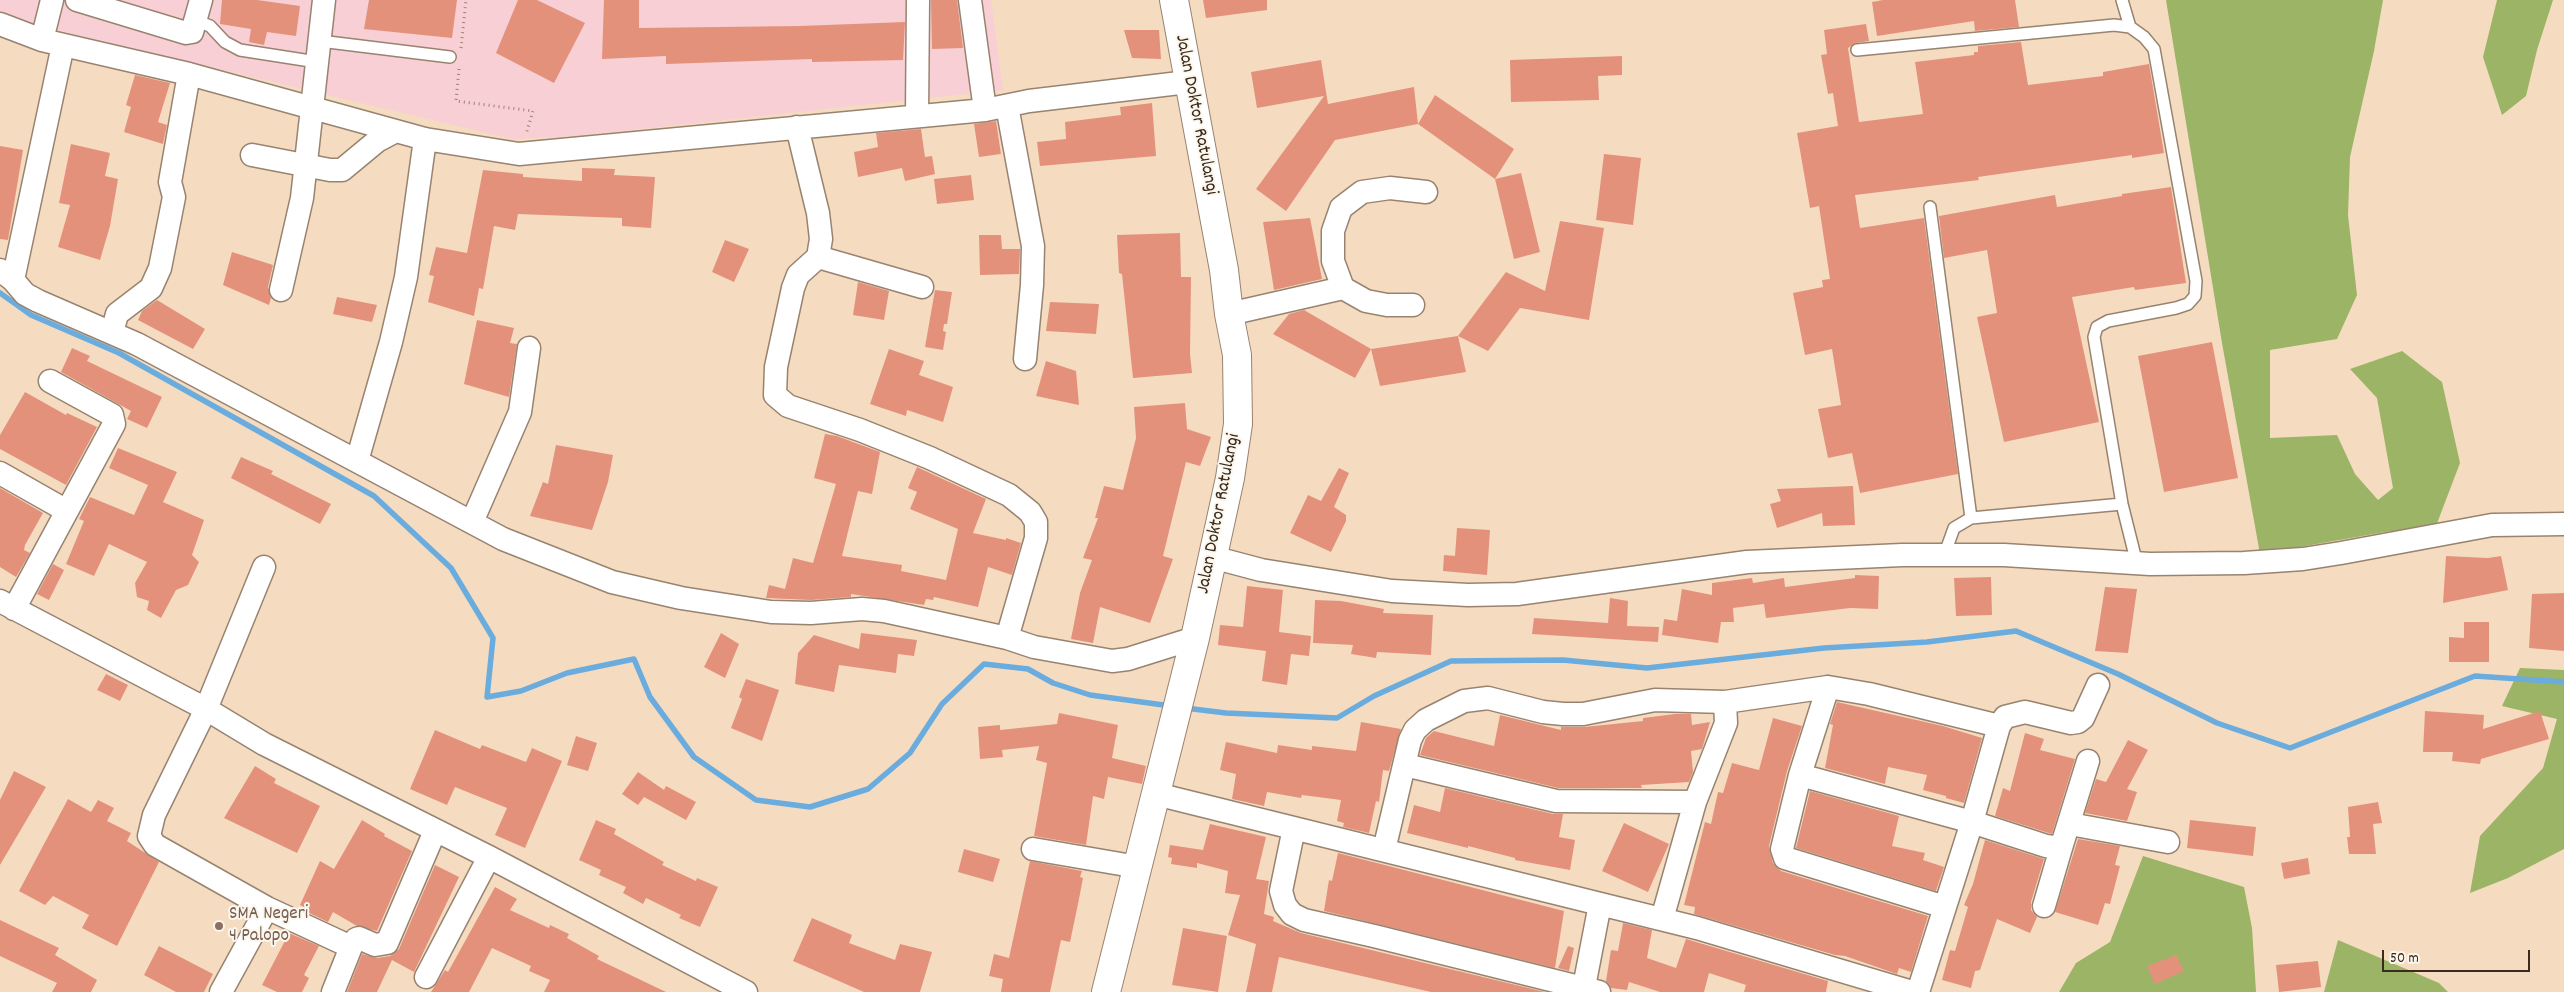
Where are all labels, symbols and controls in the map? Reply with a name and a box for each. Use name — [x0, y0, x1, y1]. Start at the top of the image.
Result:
street label: Jalan Doktor Ratulangi — [1168, 33, 1222, 197]
street label: Jalan Doktor Ratulangi — [1193, 432, 1247, 596]
place label: SMA Negeri 4 Palopo — [229, 904, 308, 948]
marker: SMA Negeri 4 Palopo — [213, 920, 225, 932]
scale bar — [2384, 940, 2532, 972]
text: 50 m — [2390, 948, 2419, 970]

